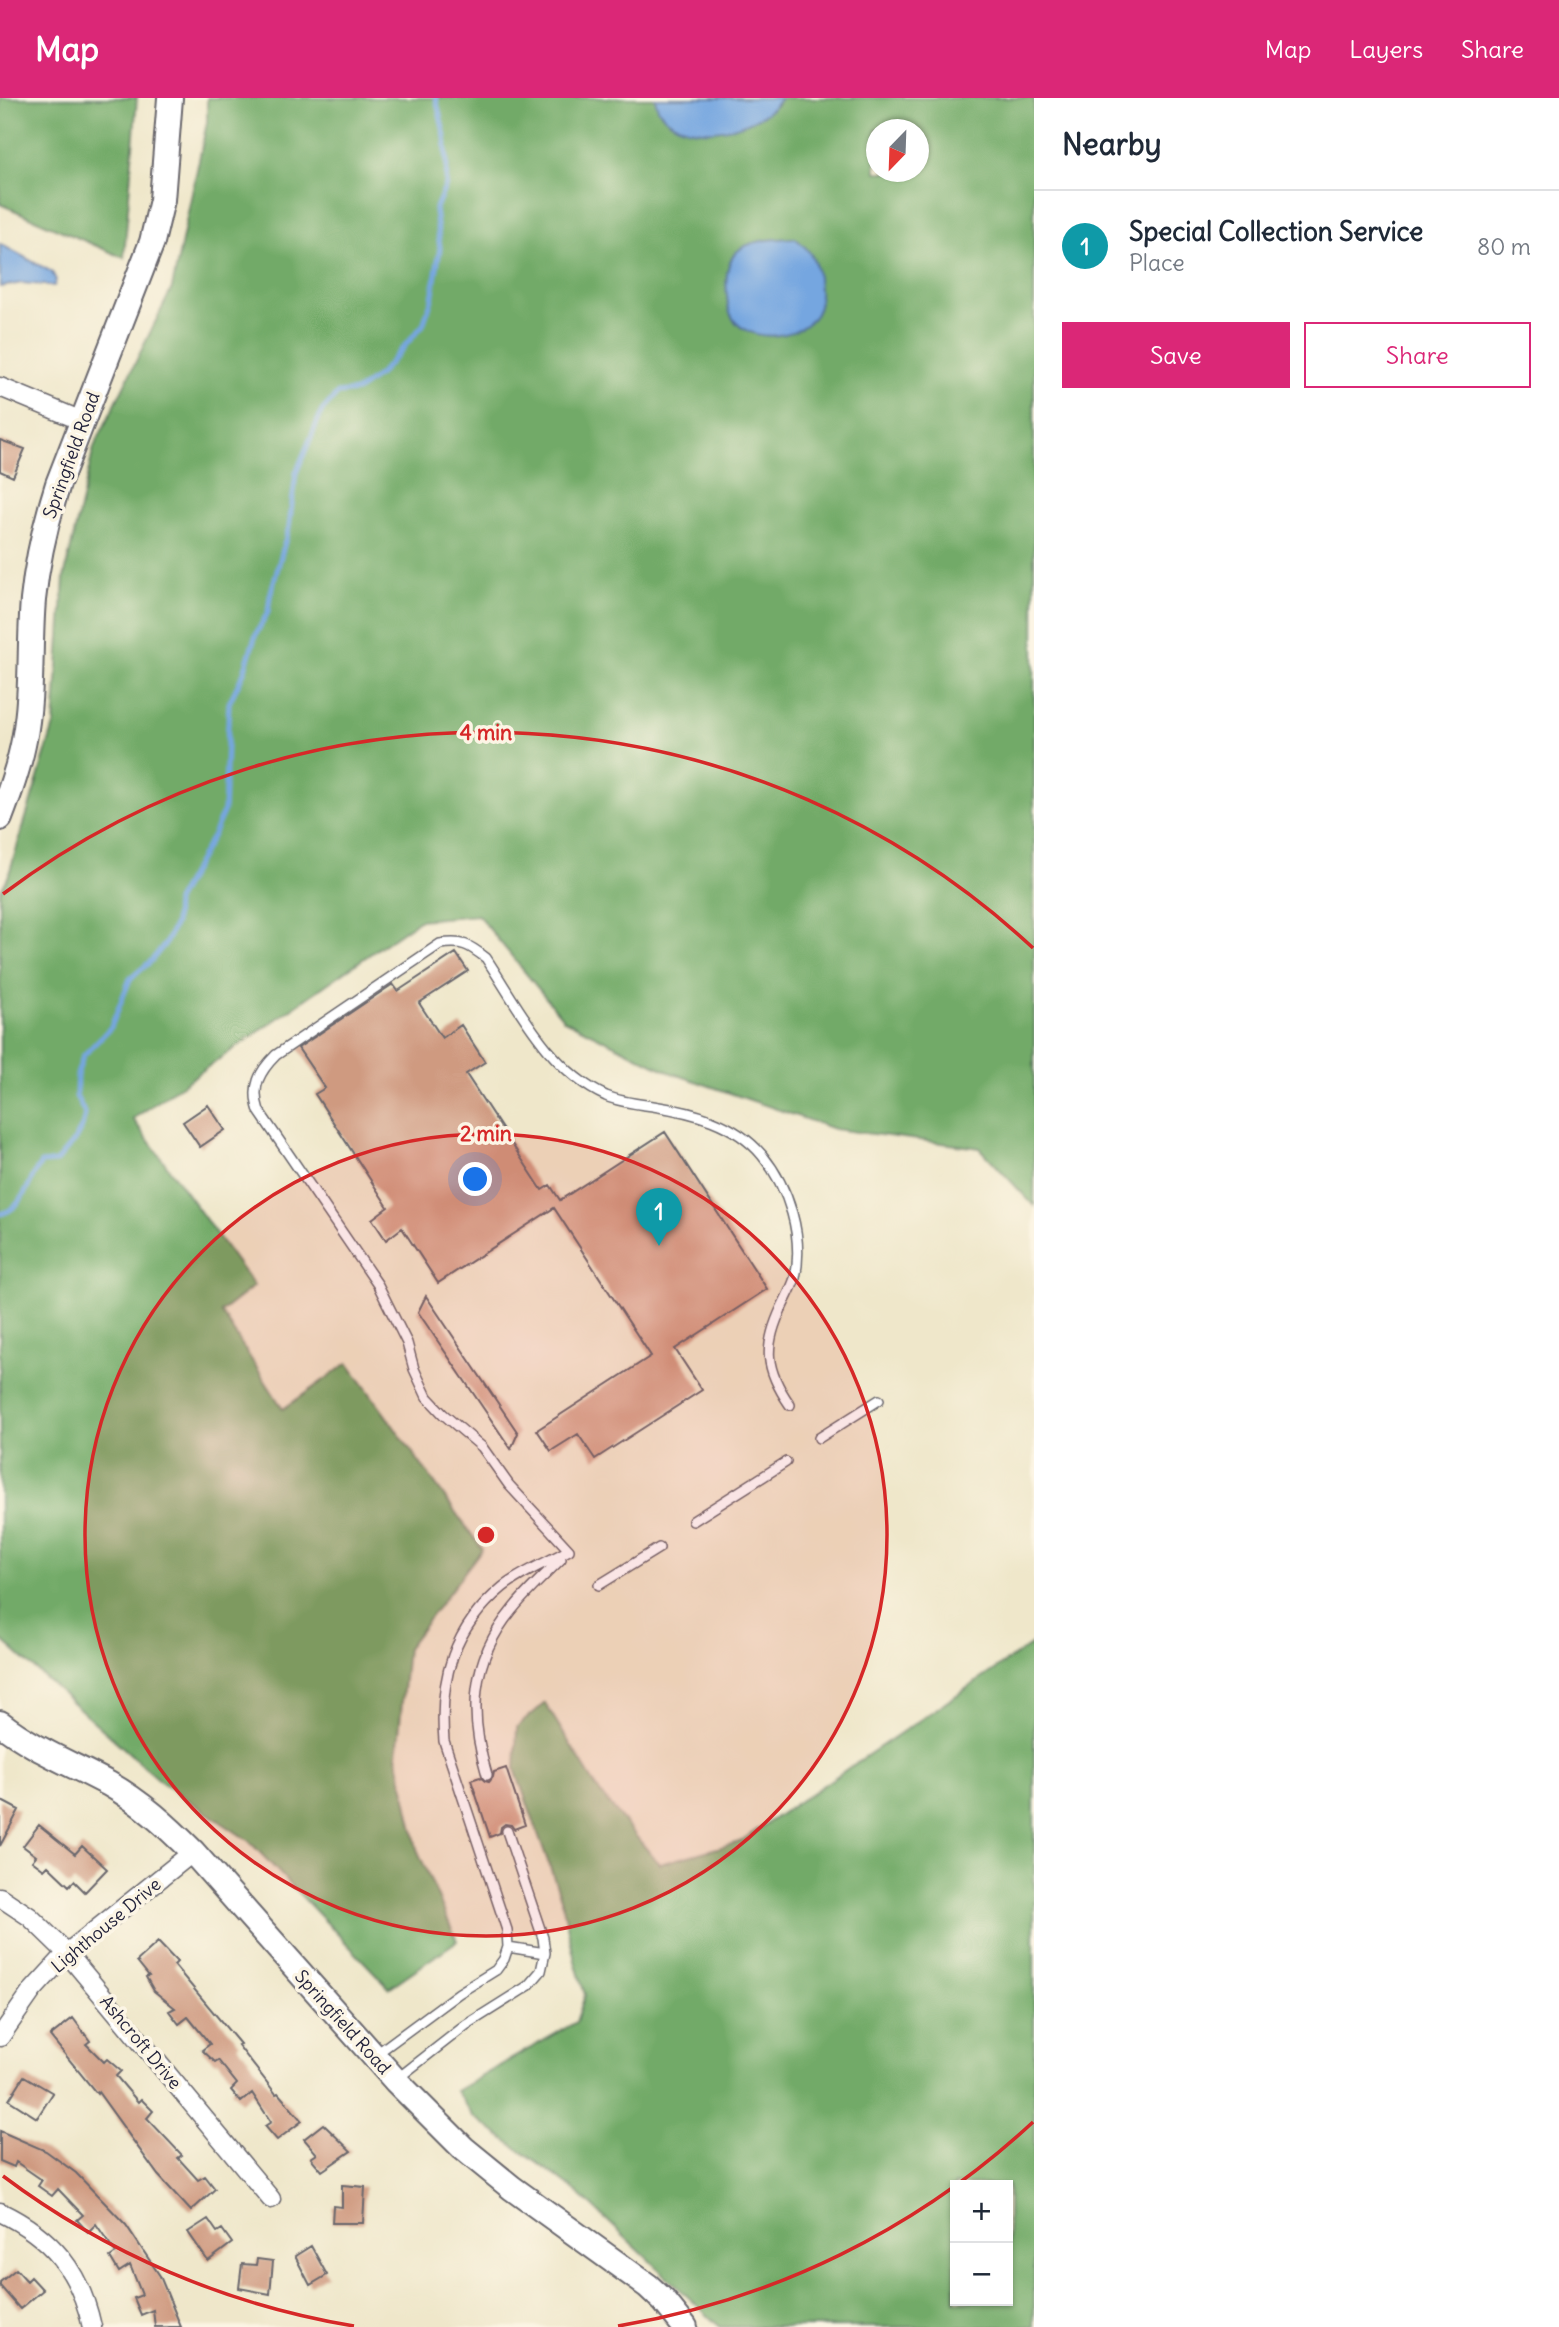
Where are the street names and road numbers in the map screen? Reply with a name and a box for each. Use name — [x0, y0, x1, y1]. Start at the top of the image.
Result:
street label: Springfield Road — [37, 388, 105, 521]
street label: Lighthouse Drive — [47, 1873, 165, 1977]
street label: Springfield Road — [290, 1965, 396, 2079]
street label: Ashcroft Drive — [95, 1990, 187, 2094]

